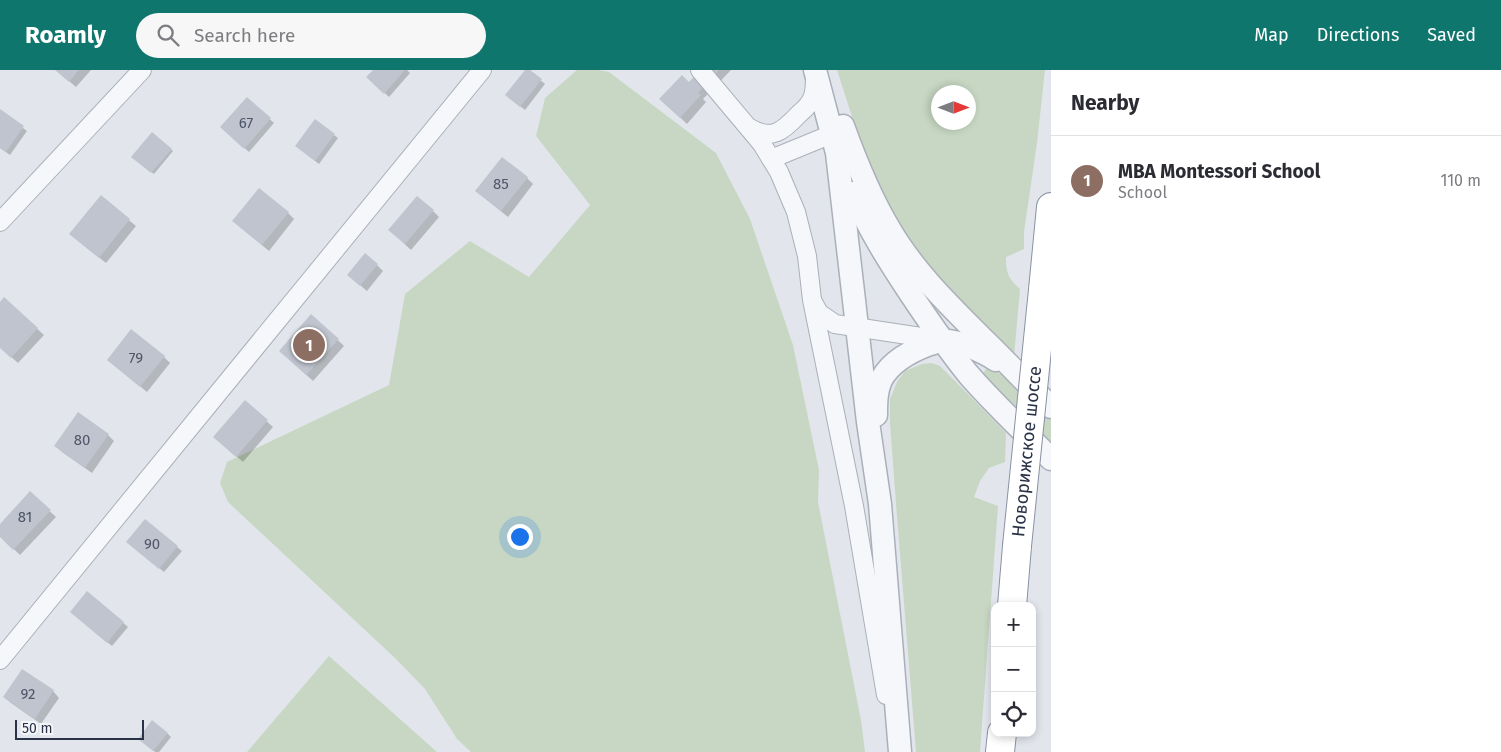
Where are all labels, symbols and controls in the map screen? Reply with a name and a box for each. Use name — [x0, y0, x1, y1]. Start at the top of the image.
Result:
search box — [136, 13, 486, 58]
text: Roamly — [25, 21, 106, 49]
icon: search — [154, 21, 182, 49]
text: Search here — [194, 24, 295, 47]
text: Map — [1254, 24, 1289, 46]
text: Directions — [1317, 24, 1399, 46]
text: Saved — [1427, 24, 1476, 46]
north arrow — [931, 85, 976, 130]
text: Nearby — [1071, 90, 1139, 116]
house number: 67 — [239, 114, 253, 132]
text: MBA Montessori School — [1118, 160, 1320, 183]
text: 1 — [1083, 171, 1091, 190]
text: 110 m — [1440, 171, 1481, 190]
house number: 85 — [493, 175, 509, 193]
text: School — [1118, 183, 1167, 202]
pin: 1 — [293, 326, 325, 364]
house number: 79 — [129, 349, 143, 367]
street label: Новорижское шоссе — [1007, 365, 1046, 538]
house number: 80 — [74, 431, 90, 449]
house number: 81 — [18, 508, 32, 526]
your location — [507, 524, 533, 550]
house number: 90 — [144, 535, 160, 553]
map controls — [991, 602, 1036, 737]
button: + — [991, 602, 1036, 647]
button: − — [991, 647, 1036, 692]
house number: 92 — [21, 685, 35, 703]
button: locate — [991, 692, 1036, 737]
scale bar — [15, 717, 144, 740]
text: 50 m — [22, 720, 53, 737]

